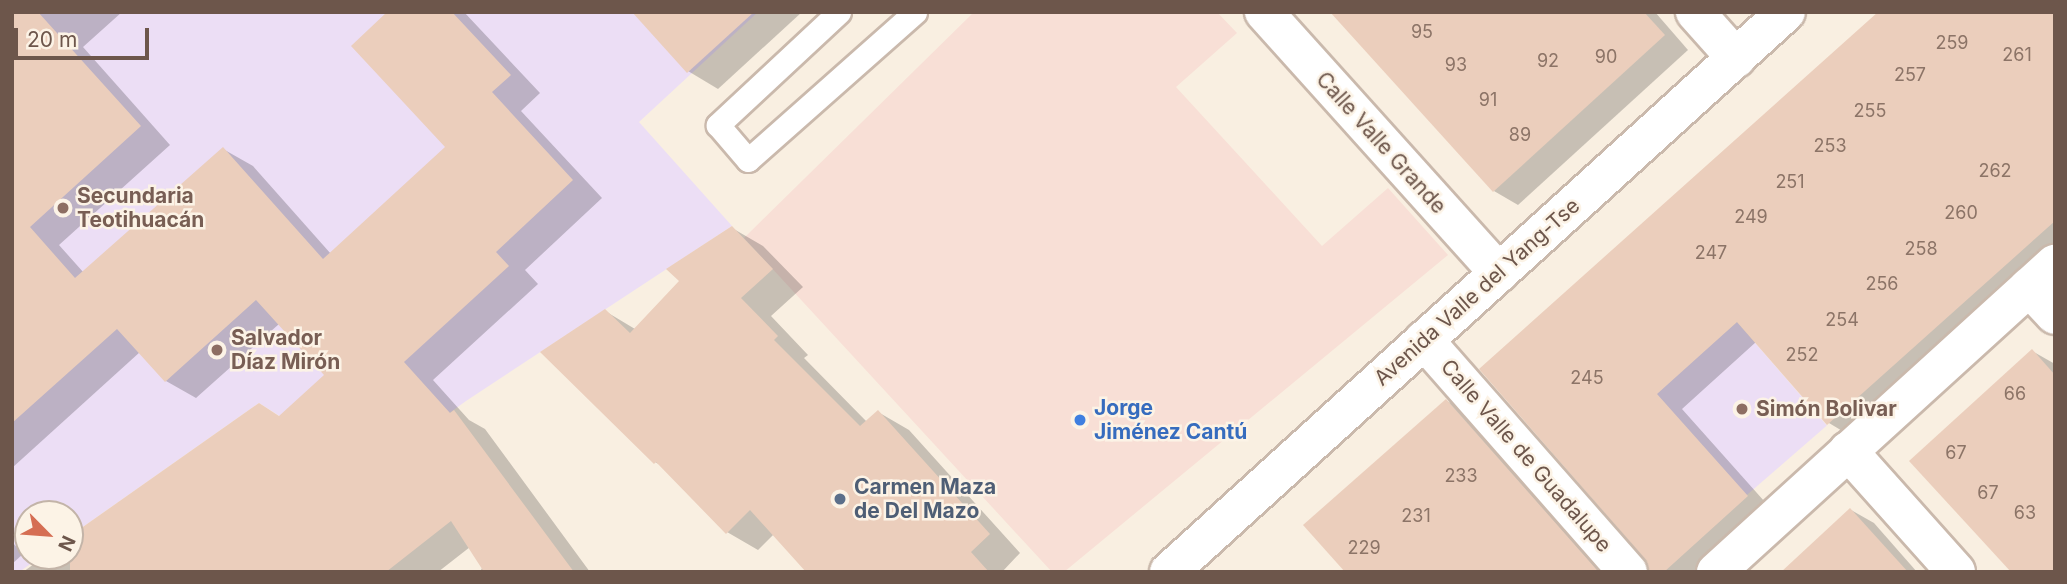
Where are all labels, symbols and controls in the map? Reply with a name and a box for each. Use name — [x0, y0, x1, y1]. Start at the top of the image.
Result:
scale bar — [18, 14, 152, 58]
house number: 95 — [1411, 21, 1433, 43]
text: 20 m — [27, 27, 77, 52]
house number: 259 — [1935, 32, 1969, 54]
house number: 261 — [2002, 44, 2032, 66]
house number: 90 — [1595, 46, 1617, 68]
house number: 92 — [1537, 50, 1559, 72]
house number: 93 — [1445, 54, 1467, 76]
house number: 257 — [1894, 64, 1926, 86]
street label: Calle Valle Grande — [1311, 67, 1451, 219]
house number: 91 — [1479, 89, 1497, 111]
house number: 255 — [1854, 100, 1886, 122]
house number: 89 — [1509, 124, 1531, 146]
house number: 253 — [1813, 135, 1847, 157]
house number: 262 — [1978, 160, 2012, 182]
house number: 251 — [1775, 171, 1805, 193]
place label: Secundaria Teotihuacán — [77, 183, 204, 233]
street label: Avenida Valle del Yang-Tse — [1369, 193, 1585, 391]
marker: Secundaria Teotihuacán — [55, 200, 71, 216]
house number: 260 — [1944, 202, 1978, 224]
house number: 249 — [1734, 206, 1768, 228]
house number: 258 — [1904, 238, 1938, 260]
house number: 247 — [1695, 242, 1727, 264]
house number: 256 — [1865, 273, 1899, 295]
house number: 254 — [1825, 309, 1859, 331]
place label: Salvador Díaz Mirón — [231, 325, 340, 375]
marker: Salvador Díaz Mirón — [209, 342, 225, 358]
house number: 252 — [1786, 344, 1818, 366]
street label: Calle Valle de Guadalupe — [1435, 354, 1617, 558]
house number: 245 — [1570, 367, 1604, 389]
house number: 66 — [2004, 383, 2026, 405]
place label: Jorge Jiménez Cantú — [1094, 395, 1247, 445]
place label: Simón Bolivar — [1756, 396, 1897, 422]
marker: Simón Bolivar — [1734, 401, 1750, 417]
marker: Jorge Jiménez Cantú — [1072, 412, 1088, 428]
house number: 67 — [1945, 442, 1967, 464]
house number: 233 — [1444, 465, 1478, 487]
place label: Carmen Maza de Del Mazo — [854, 474, 996, 524]
house number: 67 — [1977, 482, 1999, 504]
marker: Carmen Maza de Del Mazo — [832, 491, 848, 507]
north arrow — [14, 500, 84, 570]
house number: 63 — [2014, 502, 2036, 524]
house number: 231 — [1401, 505, 1431, 527]
text: N — [53, 532, 80, 555]
house number: 229 — [1347, 537, 1381, 559]

